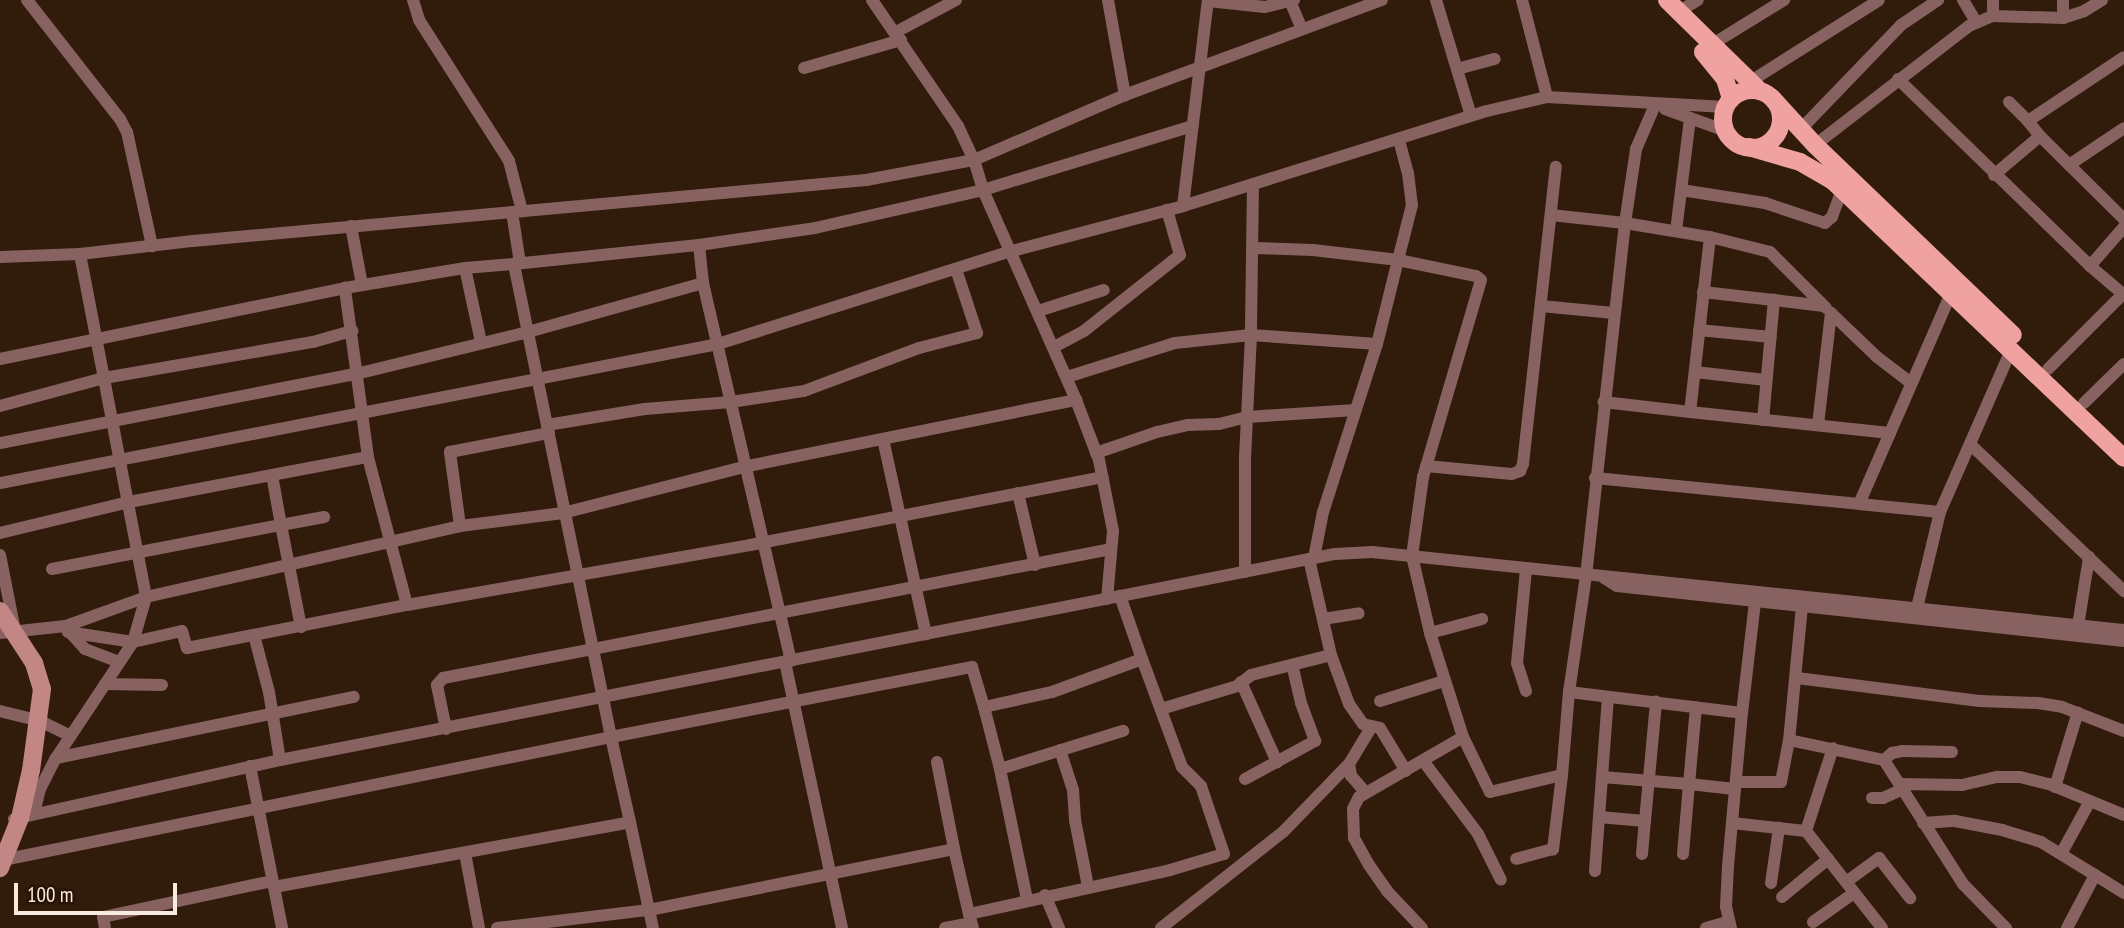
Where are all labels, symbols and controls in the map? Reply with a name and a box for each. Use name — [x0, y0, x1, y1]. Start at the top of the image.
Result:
scale bar — [18, 869, 180, 913]
text: 100 m — [27, 881, 73, 908]

